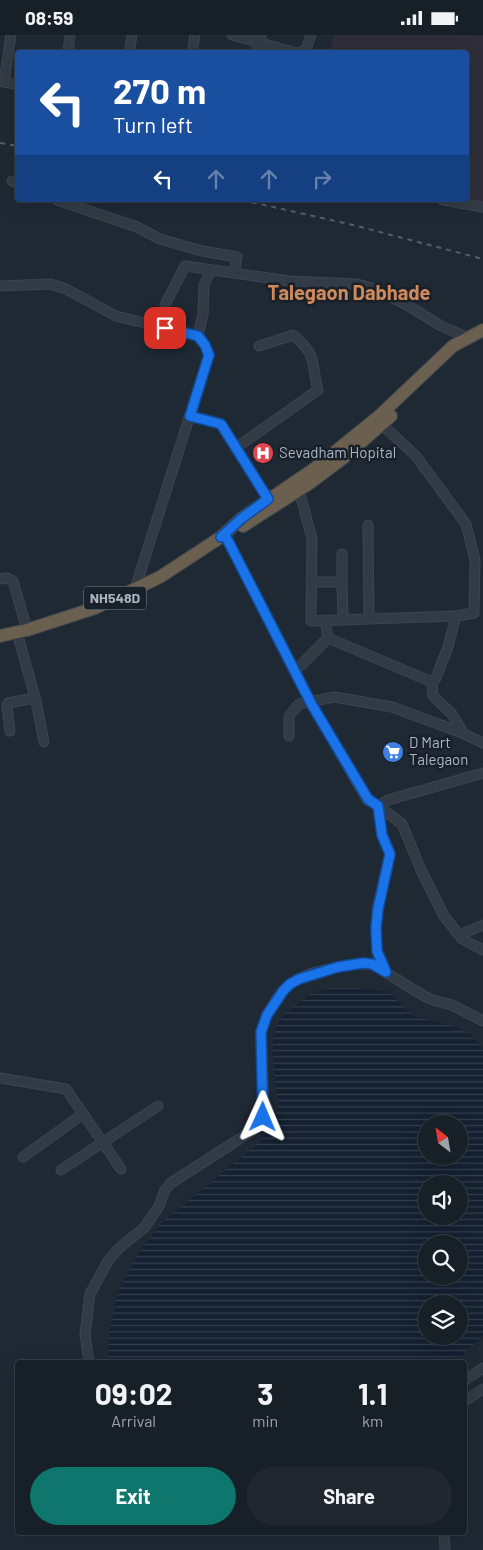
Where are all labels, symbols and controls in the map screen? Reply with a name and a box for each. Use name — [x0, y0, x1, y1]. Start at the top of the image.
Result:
text: 08:59 — [25, 6, 73, 29]
text: 270 m — [113, 69, 206, 111]
icon: left — [30, 70, 95, 135]
text: Turn left — [113, 111, 193, 137]
icon: left — [149, 165, 177, 193]
icon: ahead — [202, 165, 230, 193]
icon: ahead — [255, 165, 283, 193]
icon: right — [308, 165, 336, 193]
district label: Talegaon Dabhade — [268, 280, 431, 304]
pin — [144, 307, 186, 349]
icon: arrive — [151, 314, 179, 342]
hospital icon: Sevadham Hopital — [251, 441, 275, 465]
place label: Sevadham Hopital — [279, 443, 396, 461]
road number: NH548D — [84, 587, 146, 609]
place label: D Mart Talegaon — [409, 733, 468, 768]
supermarket icon: D Mart Talegaon — [381, 740, 405, 764]
position arrow — [236, 1090, 288, 1142]
north arrow — [418, 1115, 468, 1165]
map controls — [418, 1115, 468, 1345]
button: sound — [418, 1175, 468, 1225]
button: search — [418, 1235, 468, 1285]
button: layers — [418, 1295, 468, 1345]
text: 09:02 — [95, 1375, 173, 1411]
text: 3 — [257, 1375, 273, 1411]
text: 1.1 — [358, 1375, 387, 1411]
text: Arrival — [111, 1411, 156, 1430]
text: min — [252, 1411, 278, 1430]
text: km — [362, 1411, 383, 1430]
button: Exit — [30, 1467, 236, 1525]
button: Share — [246, 1467, 452, 1525]

